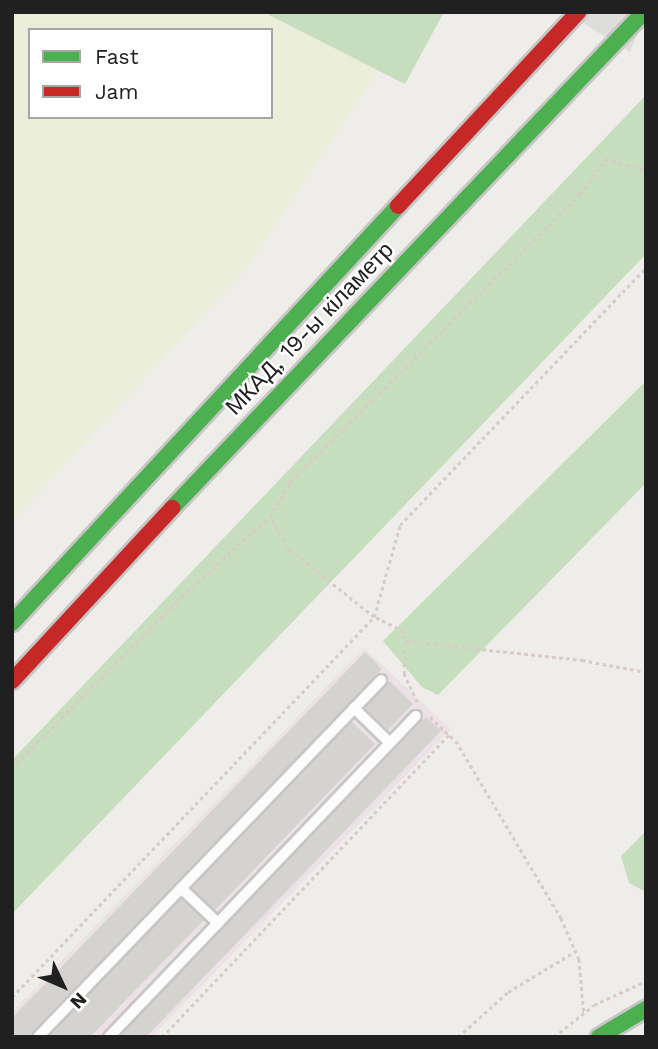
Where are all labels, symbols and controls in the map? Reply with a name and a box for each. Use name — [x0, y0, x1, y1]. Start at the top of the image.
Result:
legend — [28, 28, 273, 119]
text: Fast — [95, 44, 139, 69]
text: Jam — [95, 79, 138, 104]
street label: МКАД, 19-ы кіламетр — [220, 237, 400, 421]
north arrow — [28, 951, 98, 1021]
text: N — [65, 988, 92, 1014]

